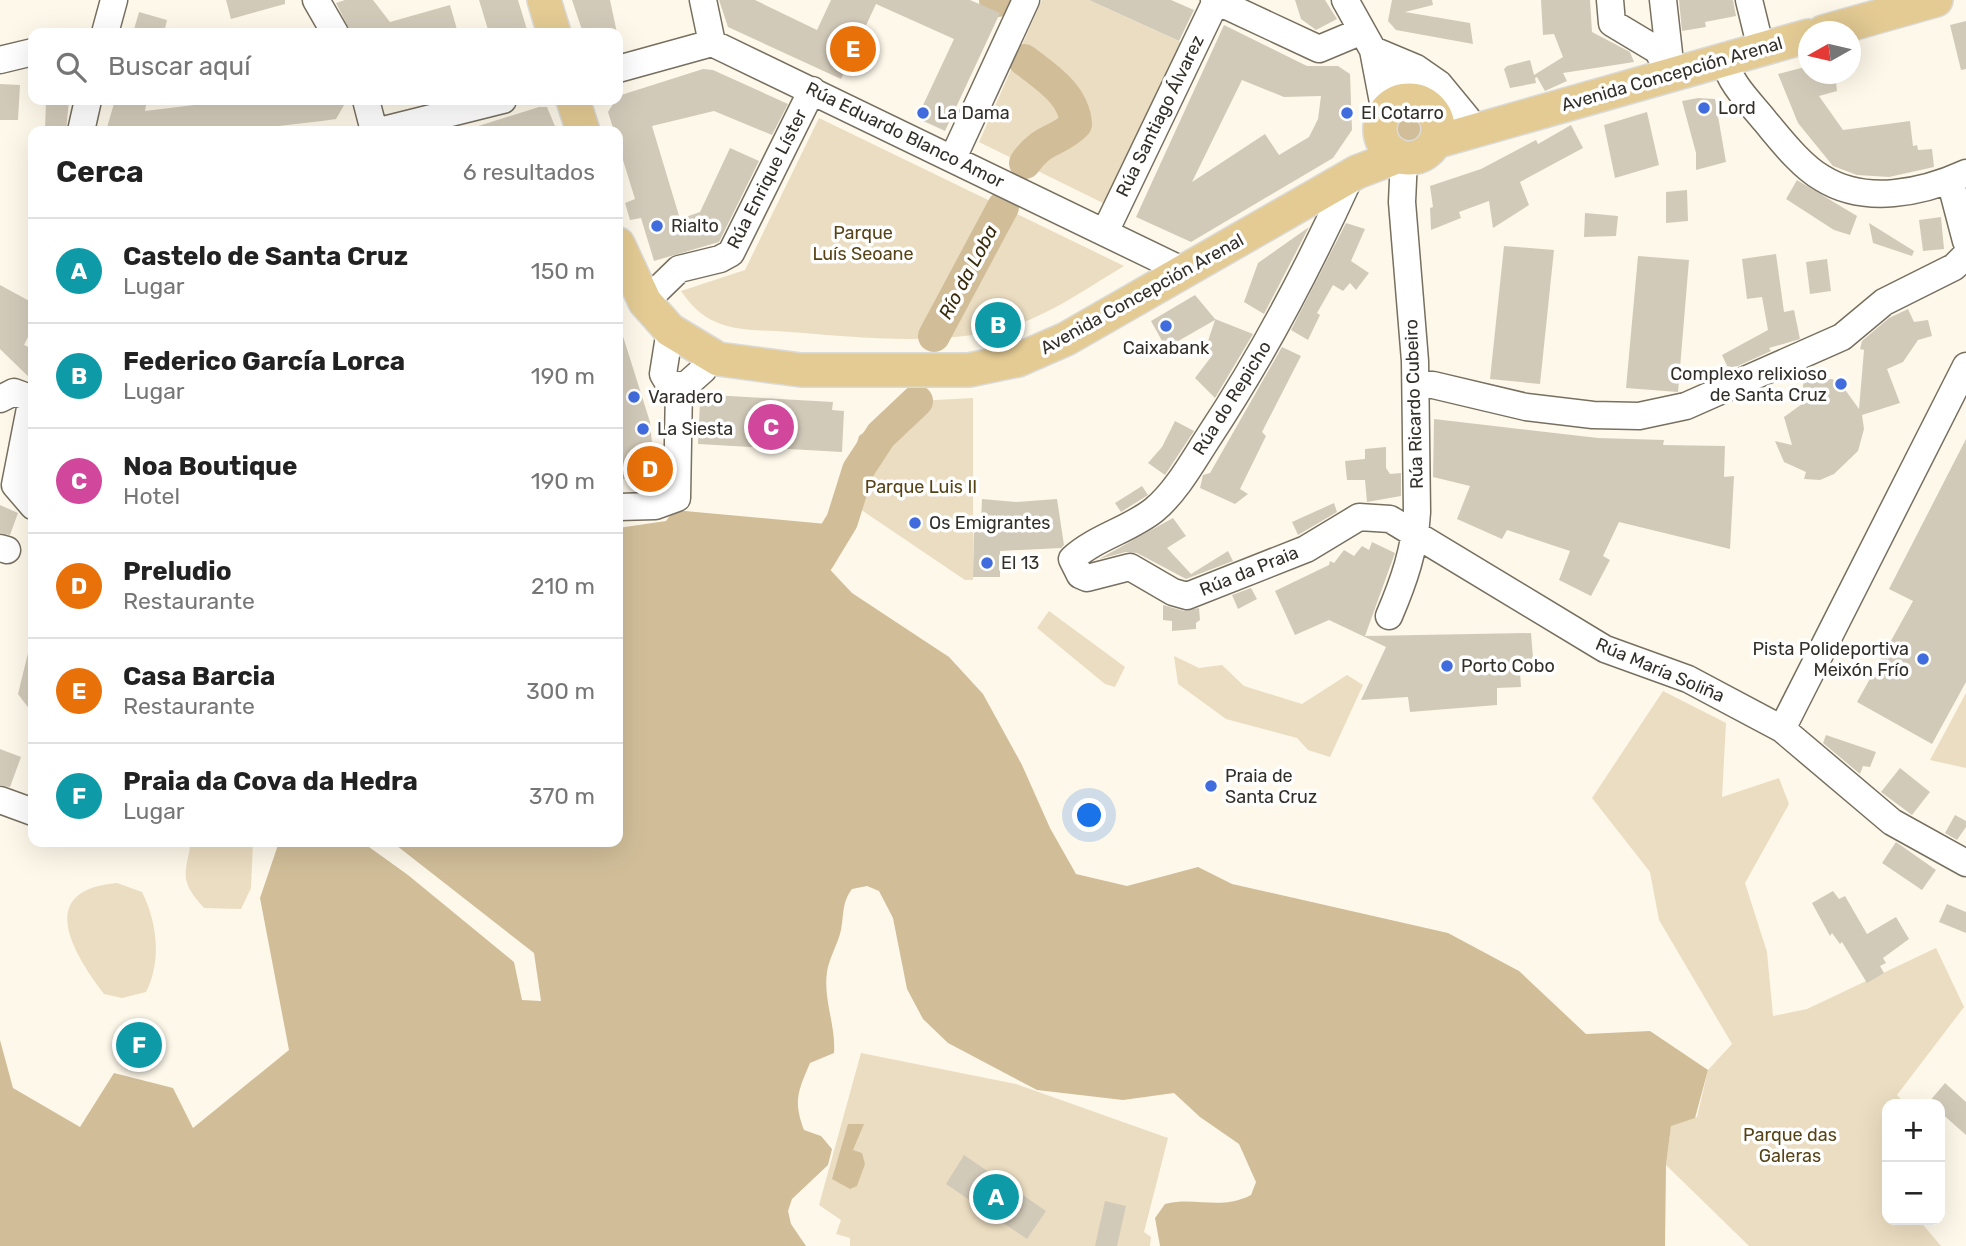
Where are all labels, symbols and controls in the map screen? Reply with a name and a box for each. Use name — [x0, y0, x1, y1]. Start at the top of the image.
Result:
north arrow — [1798, 21, 1861, 84]
pin: E — [830, 23, 876, 75]
search box — [28, 28, 623, 105]
street label: Rúa Santiago Álvarez — [1111, 32, 1209, 200]
street label: Avenida Concepción Arenal — [1559, 32, 1785, 116]
icon: search — [52, 48, 90, 86]
text: Buscar aquí — [108, 51, 250, 82]
street label: Rúa Eduardo Blanco Amor — [802, 77, 1008, 193]
place label: Lord — [1718, 97, 1756, 119]
marker: Lord — [1696, 100, 1712, 116]
place label: La Dama — [937, 102, 1010, 124]
place label: El Cotarro — [1361, 102, 1444, 124]
street label: Rúa Enrique Líster — [722, 105, 812, 252]
marker: La Dama — [915, 105, 931, 121]
marker: El Cotarro — [1339, 105, 1355, 121]
text: Cerca — [56, 154, 144, 190]
text: 6 resultados — [463, 158, 595, 186]
place label: Rialto — [671, 215, 719, 237]
marker: Rialto — [649, 218, 665, 234]
water label: Río da Loba — [934, 221, 1002, 323]
park label: Parque Luís Seoane — [812, 222, 914, 265]
street label: Avenida Concepción Arenal — [1037, 229, 1247, 359]
text: Castelo de Santa Cruz — [123, 241, 408, 272]
text: A — [71, 257, 87, 285]
text: 150 m — [531, 257, 595, 285]
text: Lugar — [123, 272, 185, 300]
pin: B — [975, 299, 1021, 351]
marker: Caixabank — [1158, 318, 1174, 334]
street label: Rúa Ricardo Cubeiro — [1400, 319, 1428, 489]
place label: Caixabank — [1123, 337, 1210, 359]
street label: Rúa do Repicho — [1188, 337, 1276, 459]
text: Federico García Lorca — [123, 346, 405, 377]
text: B — [71, 362, 87, 390]
text: 190 m — [531, 362, 595, 390]
place label: Complexo relixioso de Santa Cruz — [1670, 363, 1827, 406]
marker: Complexo relixioso de Santa Cruz — [1833, 376, 1849, 392]
text: Lugar — [123, 377, 185, 405]
place label: Varadero — [648, 386, 723, 408]
marker: Varadero — [626, 389, 642, 405]
pin: C — [748, 401, 794, 453]
place label: La Siesta — [657, 418, 733, 440]
marker: La Siesta — [635, 421, 651, 437]
pin: D — [627, 443, 673, 495]
text: Noa Boutique — [123, 451, 297, 482]
text: C — [71, 467, 87, 495]
text: 190 m — [531, 467, 595, 495]
park label: Parque Luis II — [865, 476, 977, 498]
text: Hotel — [123, 482, 180, 510]
place label: Os Emigrantes — [929, 512, 1051, 534]
marker: Os Emigrantes — [907, 515, 923, 531]
street label: Rúa da Praia — [1196, 541, 1302, 601]
place label: El 13 — [1001, 552, 1039, 574]
marker: El 13 — [979, 555, 995, 571]
text: Preludio — [123, 556, 232, 587]
text: D — [71, 572, 87, 600]
text: 210 m — [531, 572, 595, 600]
text: Restaurante — [123, 587, 255, 615]
street label: Rúa María Soliña — [1592, 633, 1728, 707]
place label: Pista Polideportiva Meixón Frío — [1752, 638, 1909, 681]
marker: Pista Polideportiva Meixón Frío — [1915, 651, 1931, 667]
place label: Porto Cobo — [1461, 655, 1555, 677]
marker: Porto Cobo — [1439, 658, 1455, 674]
text: Casa Barcia — [123, 661, 275, 692]
text: E — [72, 677, 86, 705]
text: 300 m — [526, 677, 595, 705]
text: Restaurante — [123, 692, 255, 720]
place label: Praia de Santa Cruz — [1225, 765, 1317, 808]
text: Praia da Cova da Hedra — [123, 766, 418, 797]
marker: Praia de Santa Cruz — [1203, 778, 1219, 794]
text: F — [72, 782, 86, 810]
text: 370 m — [529, 782, 595, 810]
text: Lugar — [123, 797, 185, 825]
your location — [1072, 798, 1106, 832]
pin: F — [116, 1019, 162, 1071]
map controls — [1882, 1099, 1945, 1225]
button: + — [1882, 1099, 1945, 1162]
park label: Parque das Galeras — [1743, 1124, 1837, 1167]
button: − — [1882, 1162, 1945, 1225]
pin: A — [973, 1171, 1019, 1223]

